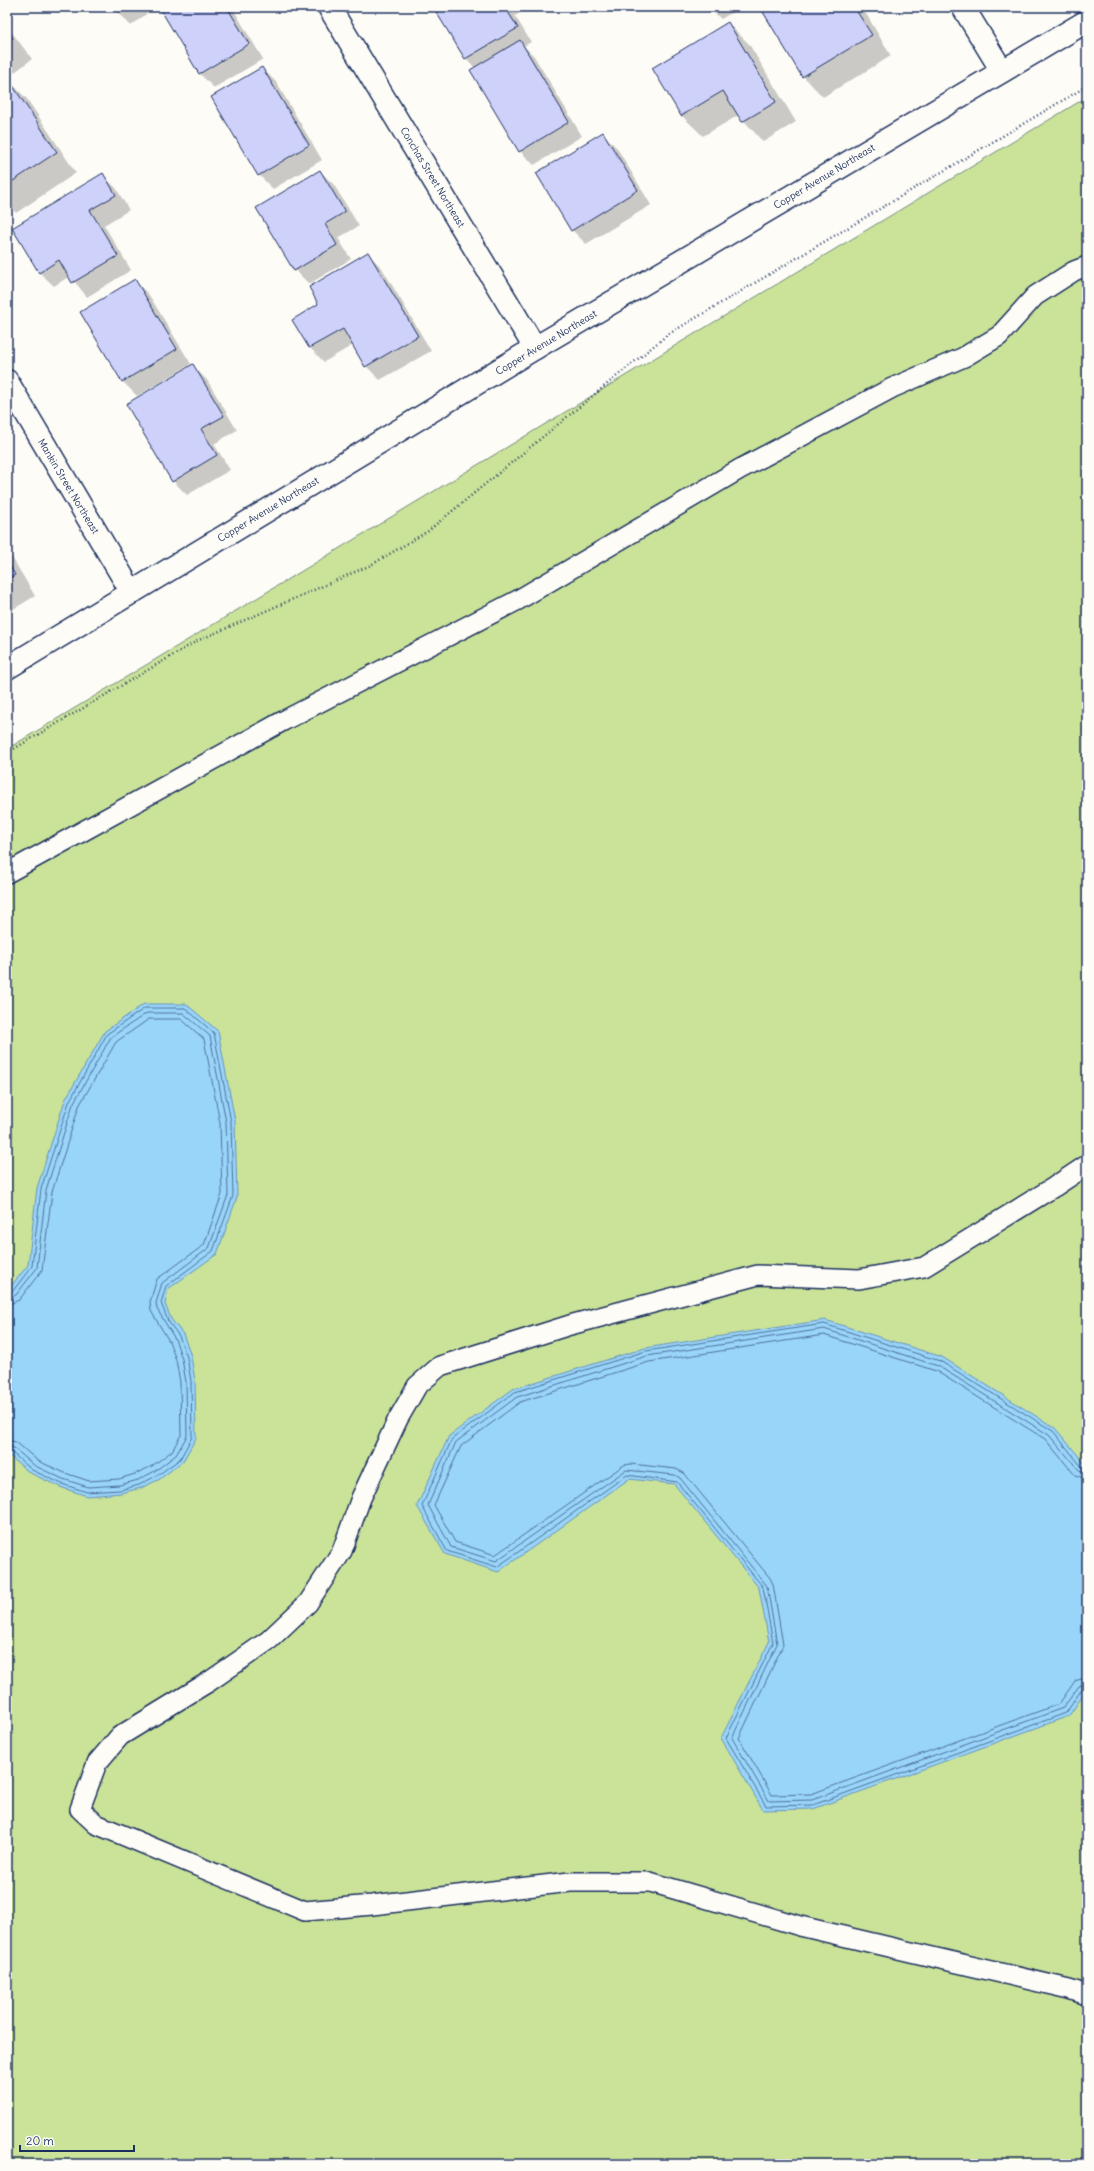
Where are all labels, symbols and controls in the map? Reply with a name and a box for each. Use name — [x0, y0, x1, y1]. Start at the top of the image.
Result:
street label: Conchas Street Northeast — [397, 125, 468, 230]
street label: Copper Avenue Northeast — [771, 141, 878, 212]
street label: Copper Avenue Northeast — [493, 307, 600, 378]
street label: Mankin Street Northeast — [35, 436, 102, 537]
street label: Copper Avenue Northeast — [215, 474, 322, 545]
scale bar — [20, 2127, 134, 2153]
text: 20 m — [26, 2133, 54, 2148]

